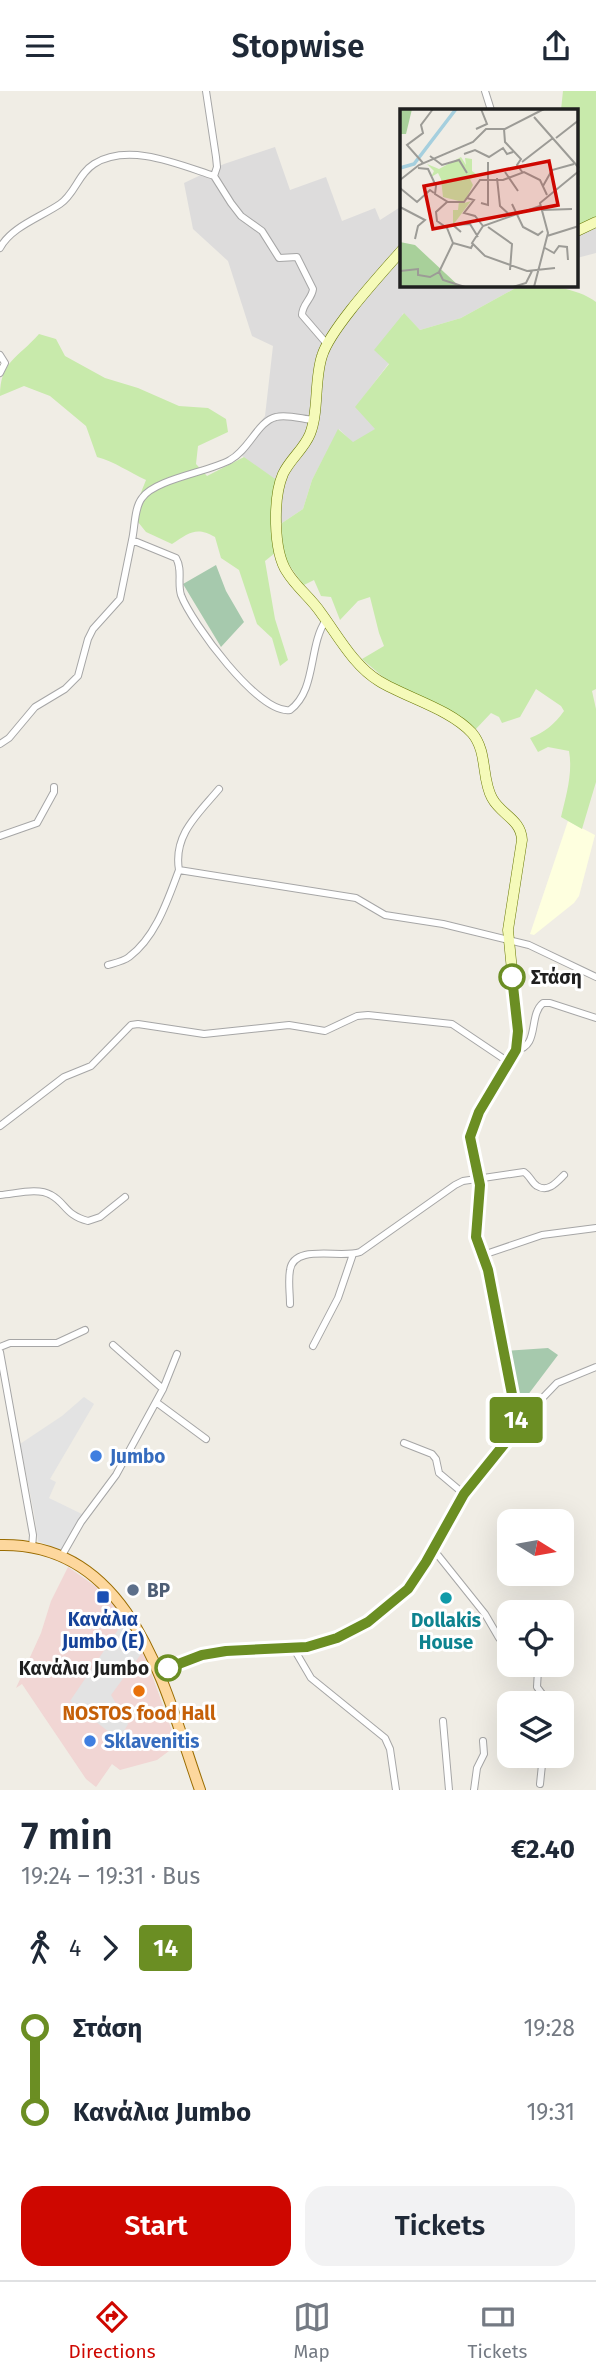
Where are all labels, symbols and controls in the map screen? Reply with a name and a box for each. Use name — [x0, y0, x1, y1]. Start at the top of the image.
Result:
icon: menu — [21, 27, 59, 65]
text: Stopwise — [231, 27, 365, 65]
icon: share — [537, 27, 575, 65]
inset map — [400, 109, 578, 287]
marker: Στάση — [499, 964, 525, 990]
place label: Στάση — [531, 966, 582, 989]
line badge: 14 — [484, 1397, 548, 1443]
text: 14 — [504, 1406, 528, 1434]
place label: Jumbo — [109, 1445, 165, 1468]
marker: Jumbo — [88, 1448, 104, 1464]
north arrow — [497, 1509, 574, 1585]
map controls — [497, 1509, 574, 1768]
place label: BP — [147, 1579, 170, 1602]
marker: BP — [125, 1582, 141, 1598]
marker: Κανάλια Jumbo (E) — [95, 1589, 111, 1605]
marker: Dollakis House — [438, 1590, 454, 1606]
button: locate — [497, 1600, 574, 1677]
place label: Κανάλια Jumbo (E) — [61, 1608, 144, 1653]
place label: Dollakis House — [411, 1609, 481, 1654]
marker: Κανάλια Jumbo — [155, 1655, 181, 1681]
place label: Κανάλια Jumbo — [19, 1657, 149, 1680]
marker: NOSTOS food Hall — [131, 1683, 147, 1699]
button: layers — [497, 1691, 574, 1768]
place label: NOSTOS food Hall — [62, 1702, 216, 1725]
place label: Sklavenitis — [104, 1730, 199, 1753]
marker: Sklavenitis — [82, 1733, 98, 1749]
text: 7 min — [21, 1813, 113, 1859]
text: €2.40 — [511, 1834, 575, 1865]
text: 19:24 – 19:31 · Bus — [21, 1862, 200, 1890]
icon: walk — [21, 1929, 59, 1967]
icon: forward — [91, 1929, 129, 1967]
text: 4 — [69, 1934, 81, 1962]
text: 14 — [153, 1934, 178, 1962]
text: Στάση — [73, 2013, 142, 2044]
text: 19:28 — [523, 2014, 575, 2042]
text: Κανάλια Jumbo — [73, 2097, 251, 2128]
text: 19:31 — [526, 2098, 575, 2126]
button: Start — [21, 2186, 291, 2266]
button: Tickets — [305, 2186, 575, 2266]
tab: Directions — [68, 2298, 156, 2363]
tab: Map — [293, 2298, 331, 2363]
tab: Tickets — [468, 2298, 528, 2363]

